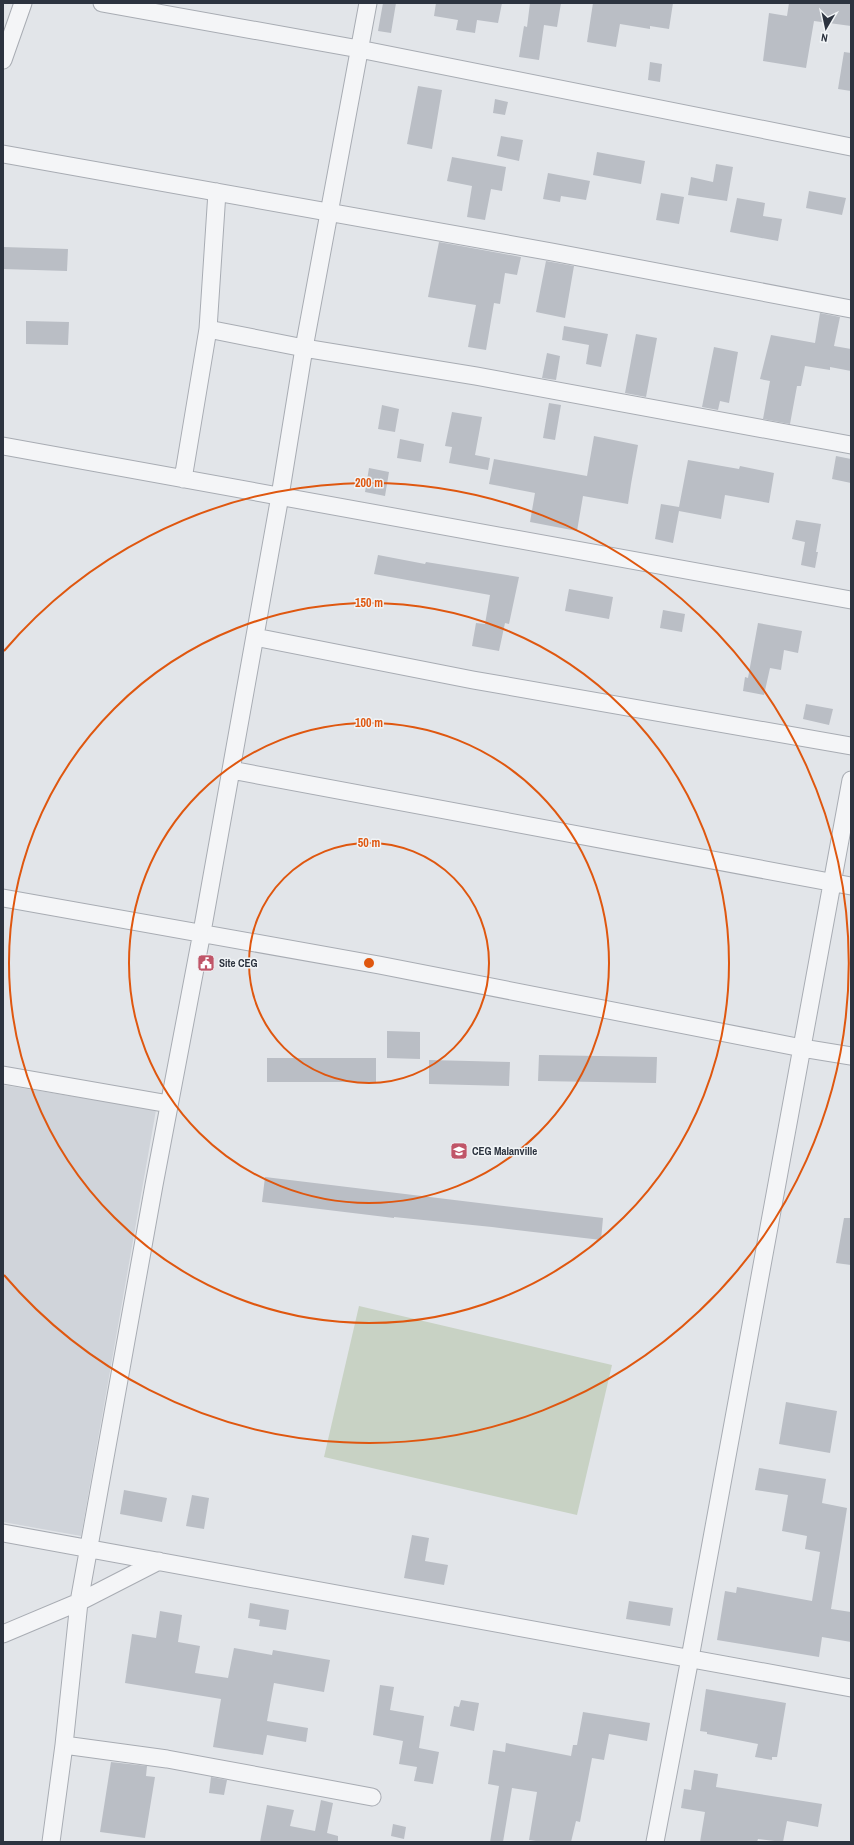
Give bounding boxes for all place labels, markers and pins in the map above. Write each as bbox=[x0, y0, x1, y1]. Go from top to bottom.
public building icon: Site CEG bbox=[196, 953, 216, 973]
place label: Site CEG bbox=[219, 956, 258, 970]
centre of rings bbox=[362, 956, 376, 970]
school or university icon: CEG Malanville bbox=[449, 1141, 469, 1161]
place label: CEG Malanville bbox=[472, 1144, 537, 1158]

